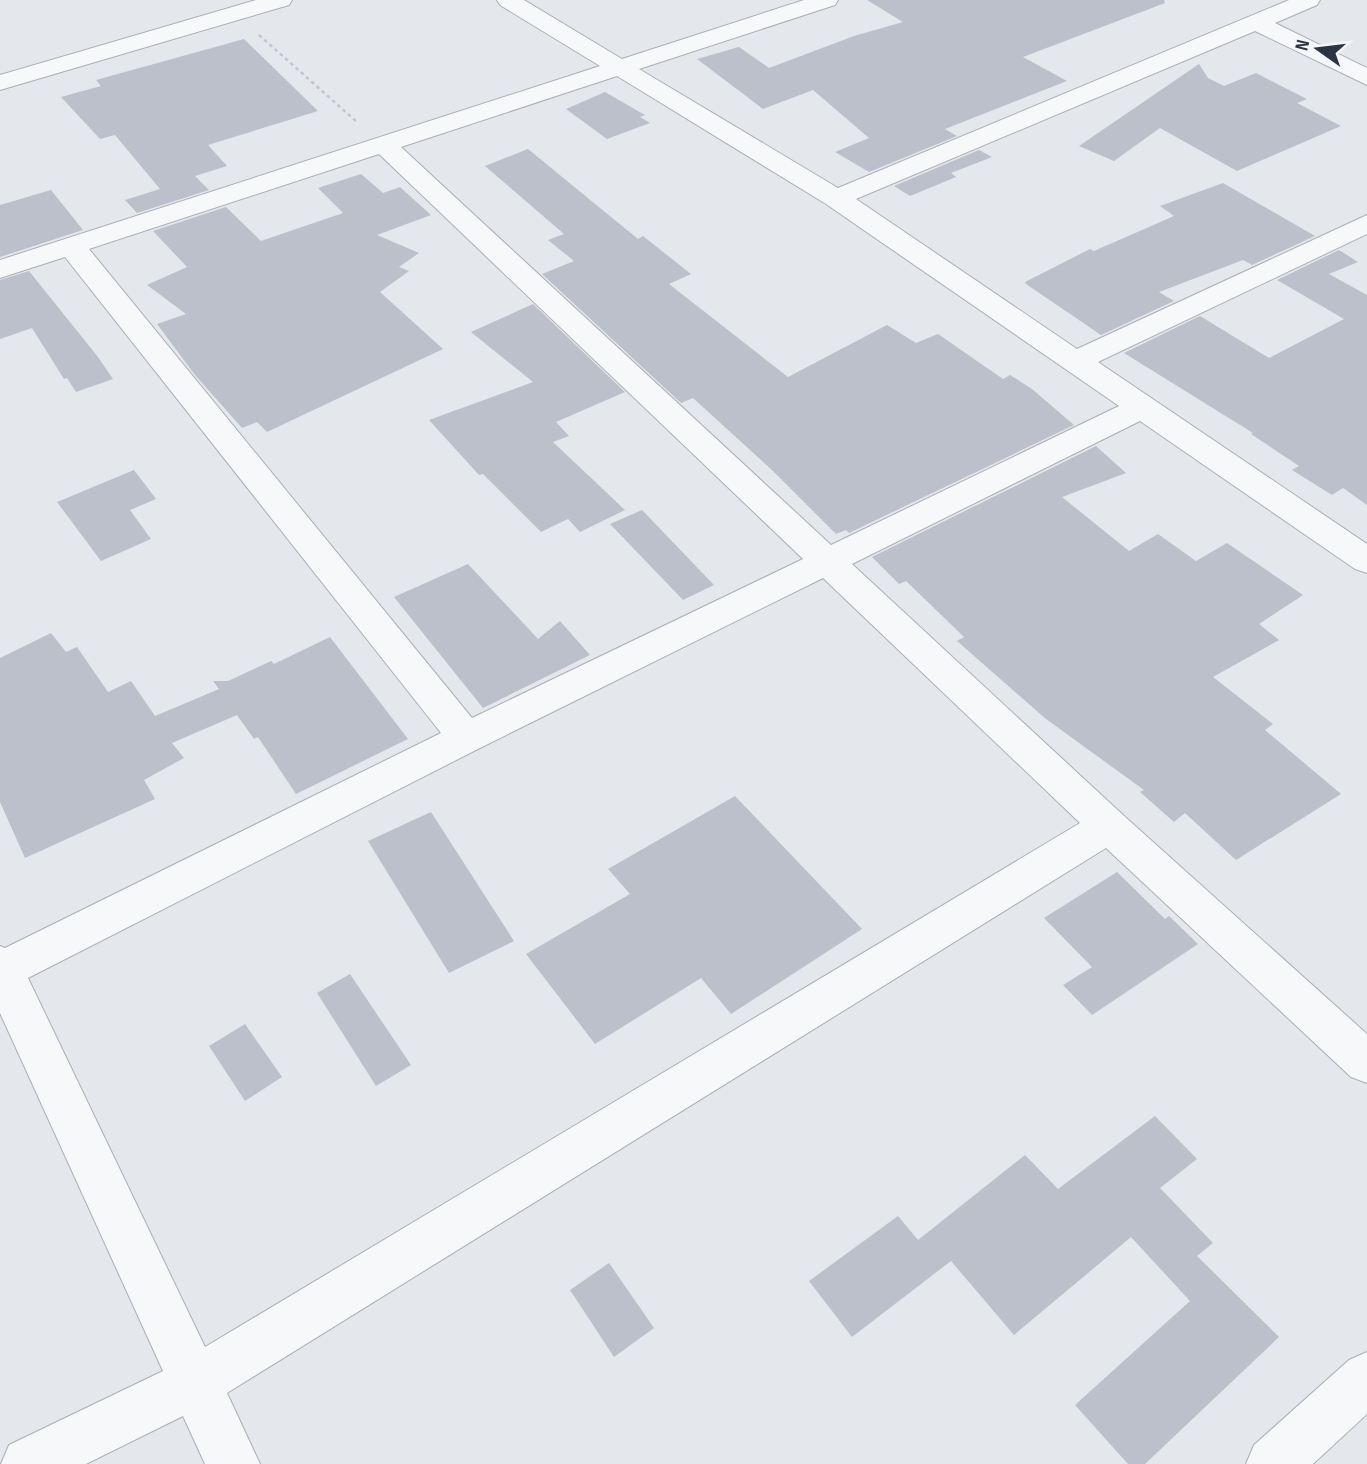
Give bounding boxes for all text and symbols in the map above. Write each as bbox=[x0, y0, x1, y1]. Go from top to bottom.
north arrow bbox=[1283, 14, 1353, 84]
text: N bbox=[1291, 38, 1315, 53]

